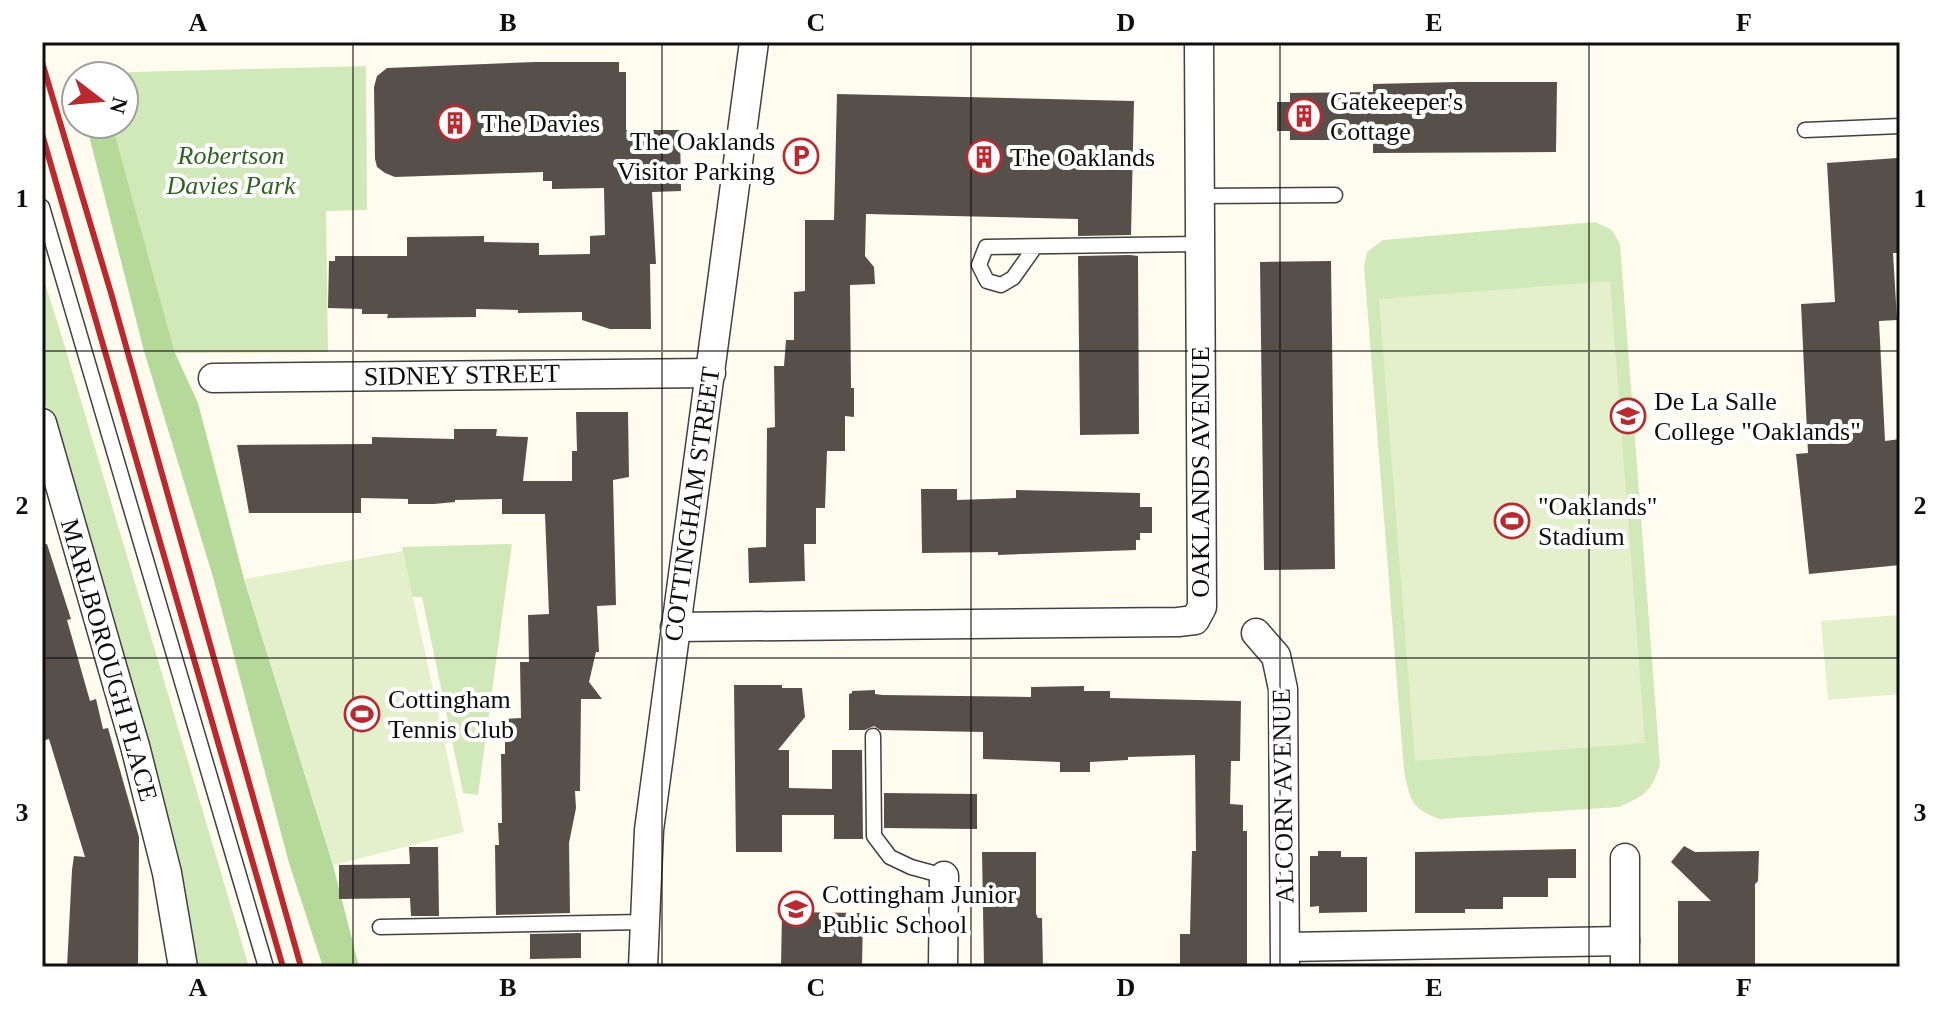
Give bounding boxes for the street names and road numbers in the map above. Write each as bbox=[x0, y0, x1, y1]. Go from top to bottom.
street label: OAKLANDS AVENUE bbox=[1186, 346, 1215, 598]
street label: SIDNEY STREET bbox=[364, 359, 560, 391]
street label: COTTINGHAM STREET bbox=[658, 365, 726, 643]
street label: MARLBOROUGH PLACE bbox=[55, 515, 163, 805]
street label: ALCORN AVENUE bbox=[1267, 688, 1299, 904]

